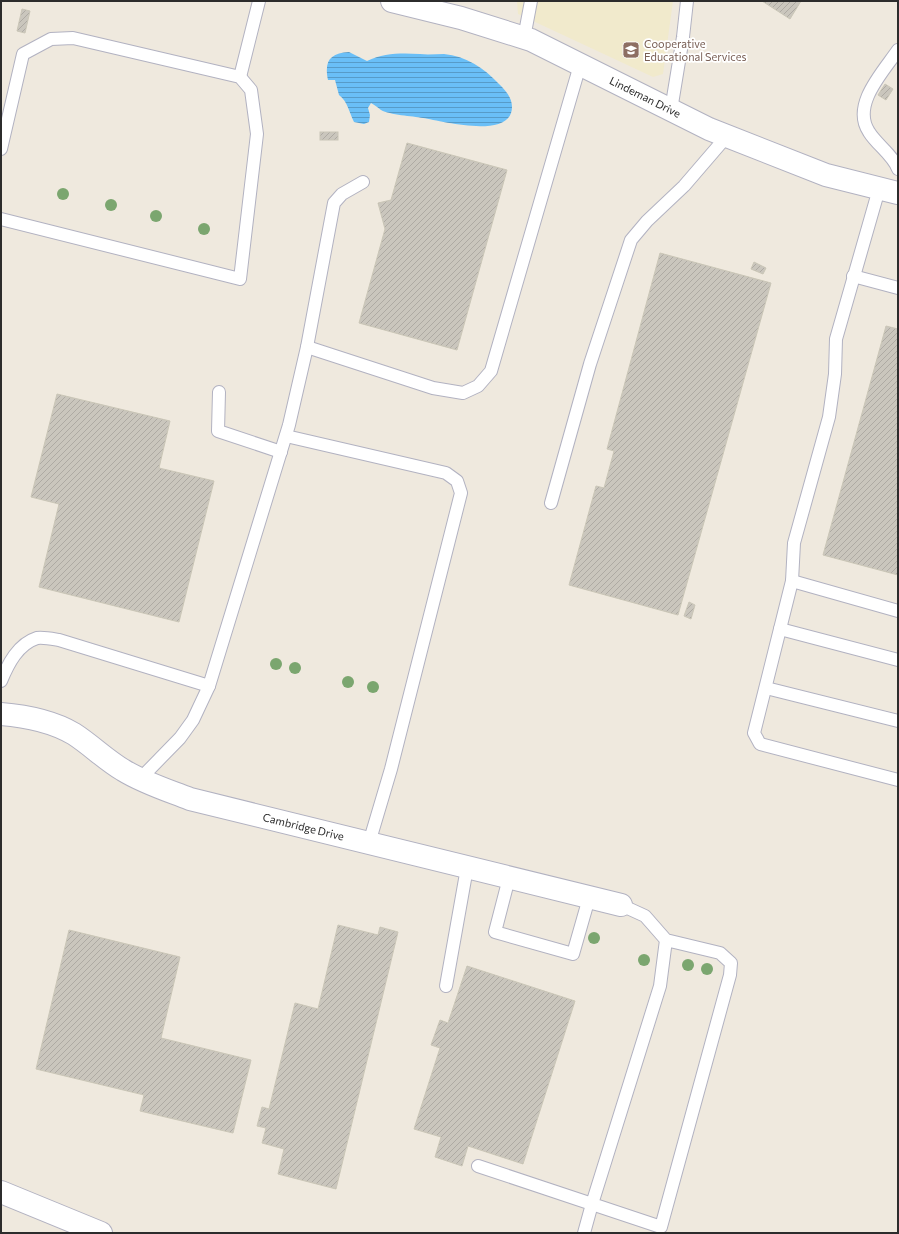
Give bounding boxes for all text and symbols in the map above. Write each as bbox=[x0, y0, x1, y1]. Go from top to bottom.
place label: Cooperative Educational Services bbox=[644, 37, 746, 63]
school or university icon: Cooperative Educational Services bbox=[621, 40, 641, 60]
street label: Lindeman Drive bbox=[608, 73, 683, 120]
street label: Cambridge Drive bbox=[261, 810, 346, 843]

